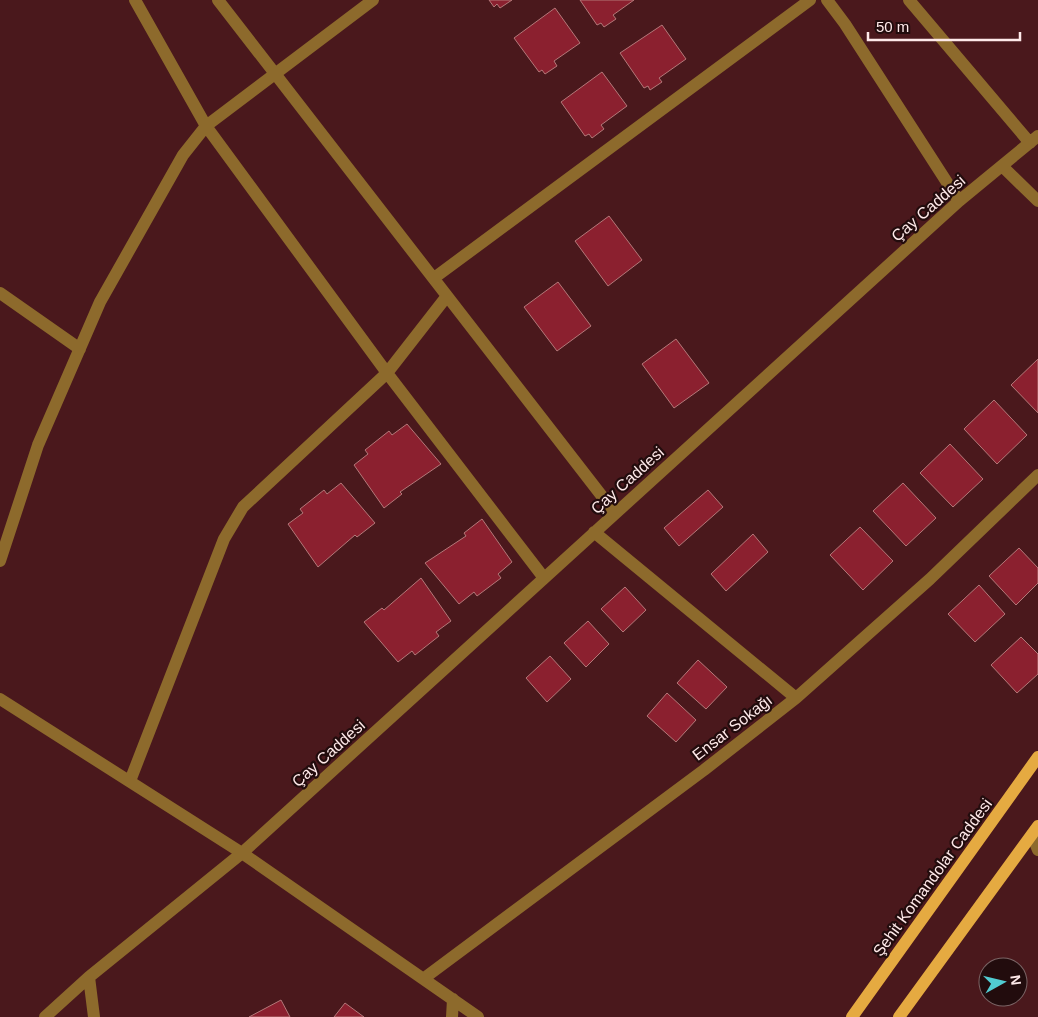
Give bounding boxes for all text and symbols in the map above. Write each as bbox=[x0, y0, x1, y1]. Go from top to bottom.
scale bar bbox=[868, 10, 1020, 42]
text: 50 m bbox=[876, 18, 909, 35]
street label: Çay Caddesi bbox=[888, 172, 968, 245]
street label: Çay Caddesi bbox=[588, 443, 667, 517]
street label: Ensar Sokağı bbox=[689, 691, 775, 764]
street label: Çay Caddesi bbox=[289, 716, 368, 790]
street label: Şehit Komandolar Caddesi bbox=[870, 795, 995, 959]
north arrow bbox=[978, 957, 1028, 1007]
text: N bbox=[1007, 974, 1025, 986]

